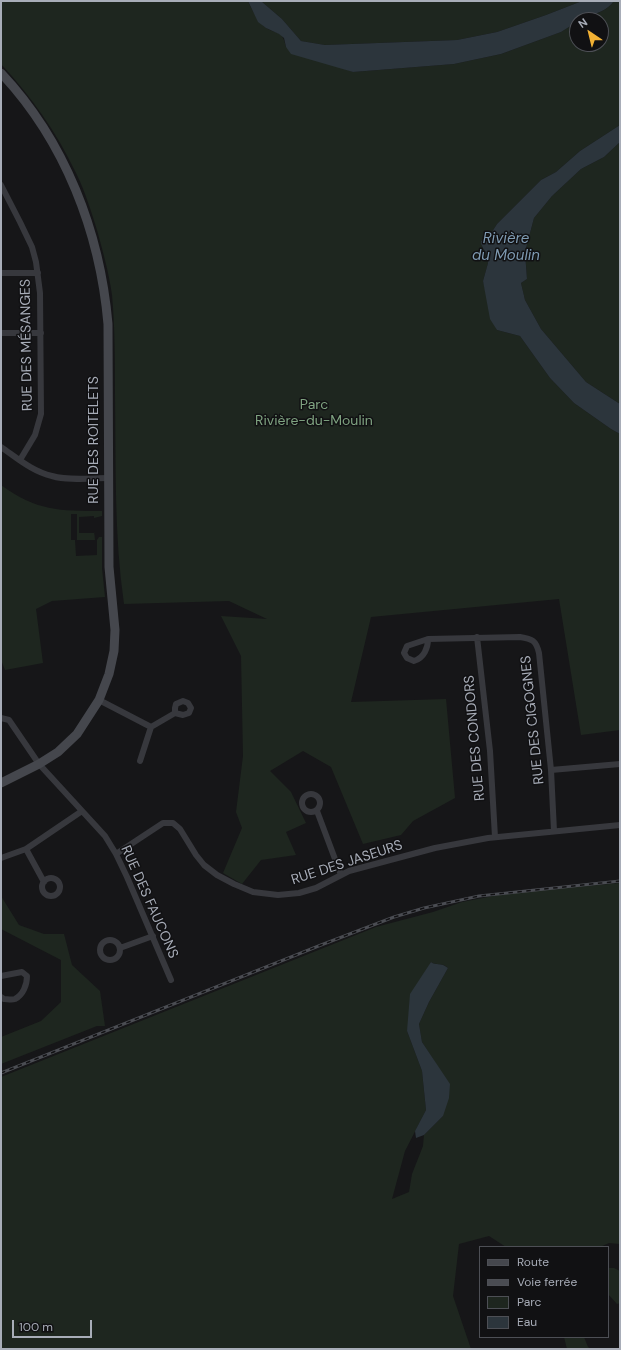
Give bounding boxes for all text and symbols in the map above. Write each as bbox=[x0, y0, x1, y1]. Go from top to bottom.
north arrow bbox=[569, 12, 609, 52]
text: N bbox=[575, 15, 590, 31]
water label: Rivière du Moulin bbox=[472, 230, 540, 265]
street label: RUE DES MÉSANGES bbox=[17, 279, 37, 411]
street label: RUE DES ROITELETS bbox=[86, 376, 102, 504]
park label: Parc Rivière-du-Moulin bbox=[255, 397, 373, 430]
street label: RUE DES CIGOGNES bbox=[518, 655, 548, 785]
street label: RUE DES CONDORS bbox=[461, 675, 489, 801]
street label: RUE DES JASEURS bbox=[289, 837, 405, 889]
street label: RUE DES FAUCONS bbox=[117, 843, 181, 961]
legend bbox=[479, 1246, 609, 1338]
text: Route bbox=[517, 1254, 549, 1270]
text: Voie ferrée bbox=[517, 1274, 577, 1290]
text: Parc bbox=[517, 1294, 541, 1310]
scale bar bbox=[14, 1312, 94, 1338]
text: Eau bbox=[517, 1314, 537, 1330]
text: 100 m bbox=[19, 1319, 53, 1335]

